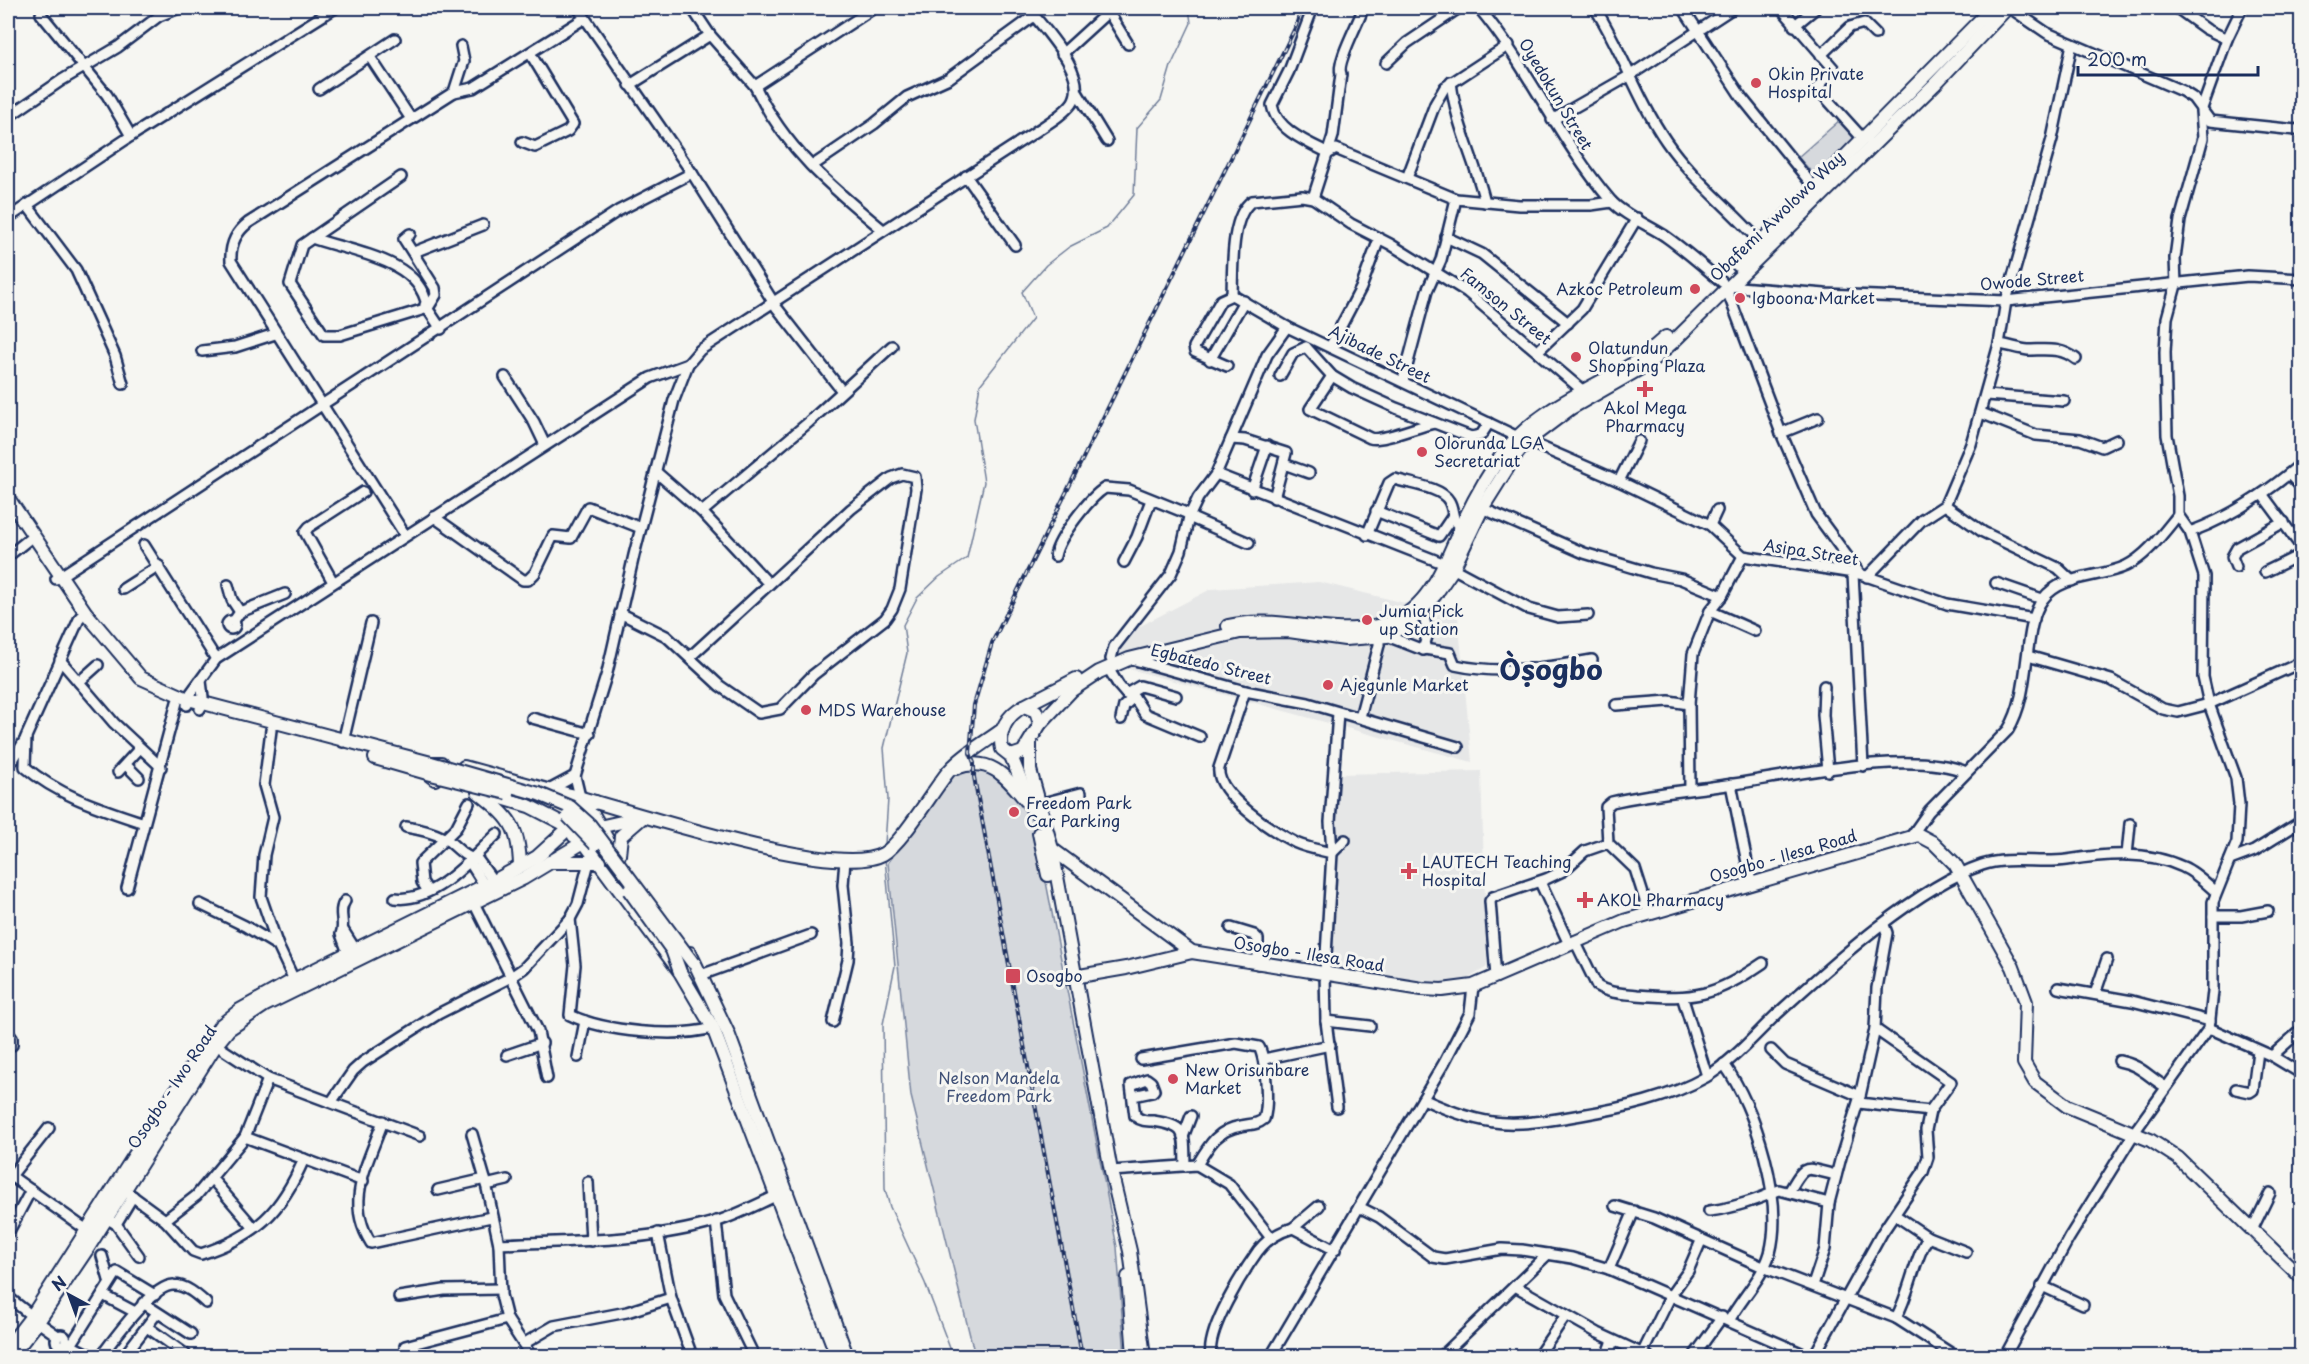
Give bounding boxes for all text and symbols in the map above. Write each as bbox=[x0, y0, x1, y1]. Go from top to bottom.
street label: Oyedokun Street bbox=[1514, 33, 1600, 154]
scale bar bbox=[2078, 39, 2258, 77]
text: 200 m bbox=[2087, 45, 2147, 72]
place label: Okin Private Hospital bbox=[1768, 61, 1864, 103]
marker: Okin Private Hospital bbox=[1749, 76, 1763, 90]
street label: Obafemi Awolowo Way bbox=[1704, 144, 1849, 286]
street label: Famson Street bbox=[1456, 261, 1558, 350]
street label: Owode Street bbox=[1979, 262, 2085, 296]
place label: Azkoc Petroleum bbox=[1556, 276, 1683, 300]
marker: Azkoc Petroleum bbox=[1688, 282, 1702, 296]
place label: Igboona Market bbox=[1752, 285, 1875, 309]
marker: Igboona Market bbox=[1733, 291, 1747, 305]
street label: Ajibade Street bbox=[1325, 318, 1436, 388]
place label: Olatundun Shopping Plaza bbox=[1588, 335, 1705, 377]
marker: Olatundun Shopping Plaza bbox=[1569, 350, 1583, 364]
marker: Akol Mega Pharmacy bbox=[1638, 382, 1652, 396]
place label: Akol Mega Pharmacy bbox=[1604, 395, 1687, 437]
place label: Olorunda LGA Secretariat bbox=[1434, 430, 1544, 472]
marker: Olorunda LGA Secretariat bbox=[1415, 445, 1429, 459]
street label: Asipa Street bbox=[1762, 532, 1861, 570]
place label: Jumia Pick up Station bbox=[1379, 598, 1464, 640]
marker: Jumia Pick up Station bbox=[1360, 613, 1374, 627]
street label: Egbatedo Street bbox=[1148, 636, 1274, 690]
district label: Òṣogbo bbox=[1499, 647, 1603, 690]
place label: Ajegunle Market bbox=[1340, 672, 1469, 696]
marker: Ajegunle Market bbox=[1321, 678, 1335, 692]
place label: MDS Warehouse bbox=[818, 697, 946, 721]
marker: MDS Warehouse bbox=[799, 703, 813, 717]
place label: Freedom Park Car Parking bbox=[1026, 790, 1132, 832]
marker: Freedom Park Car Parking bbox=[1007, 805, 1021, 819]
street label: Osogbo - Ilesa Road bbox=[1706, 823, 1859, 888]
place label: LAUTECH Teaching Hospital bbox=[1422, 849, 1571, 891]
marker: LAUTECH Teaching Hospital bbox=[1400, 862, 1418, 880]
place label: AKOL Pharmacy bbox=[1597, 887, 1724, 911]
marker: AKOL Pharmacy bbox=[1578, 893, 1592, 907]
street label: Osogbo - Ilesa Road bbox=[1232, 929, 1386, 977]
place label: Osogbo bbox=[1026, 963, 1083, 987]
marker: Osogbo bbox=[1004, 967, 1022, 985]
street label: Osogbo - Iwo Road bbox=[121, 1020, 221, 1153]
place label: New Orisunbare Market bbox=[1185, 1057, 1309, 1099]
park label: Nelson Mandela Freedom Park bbox=[938, 1065, 1060, 1107]
marker: New Orisunbare Market bbox=[1166, 1072, 1180, 1086]
north arrow bbox=[39, 1265, 99, 1325]
text: N bbox=[46, 1270, 71, 1296]

